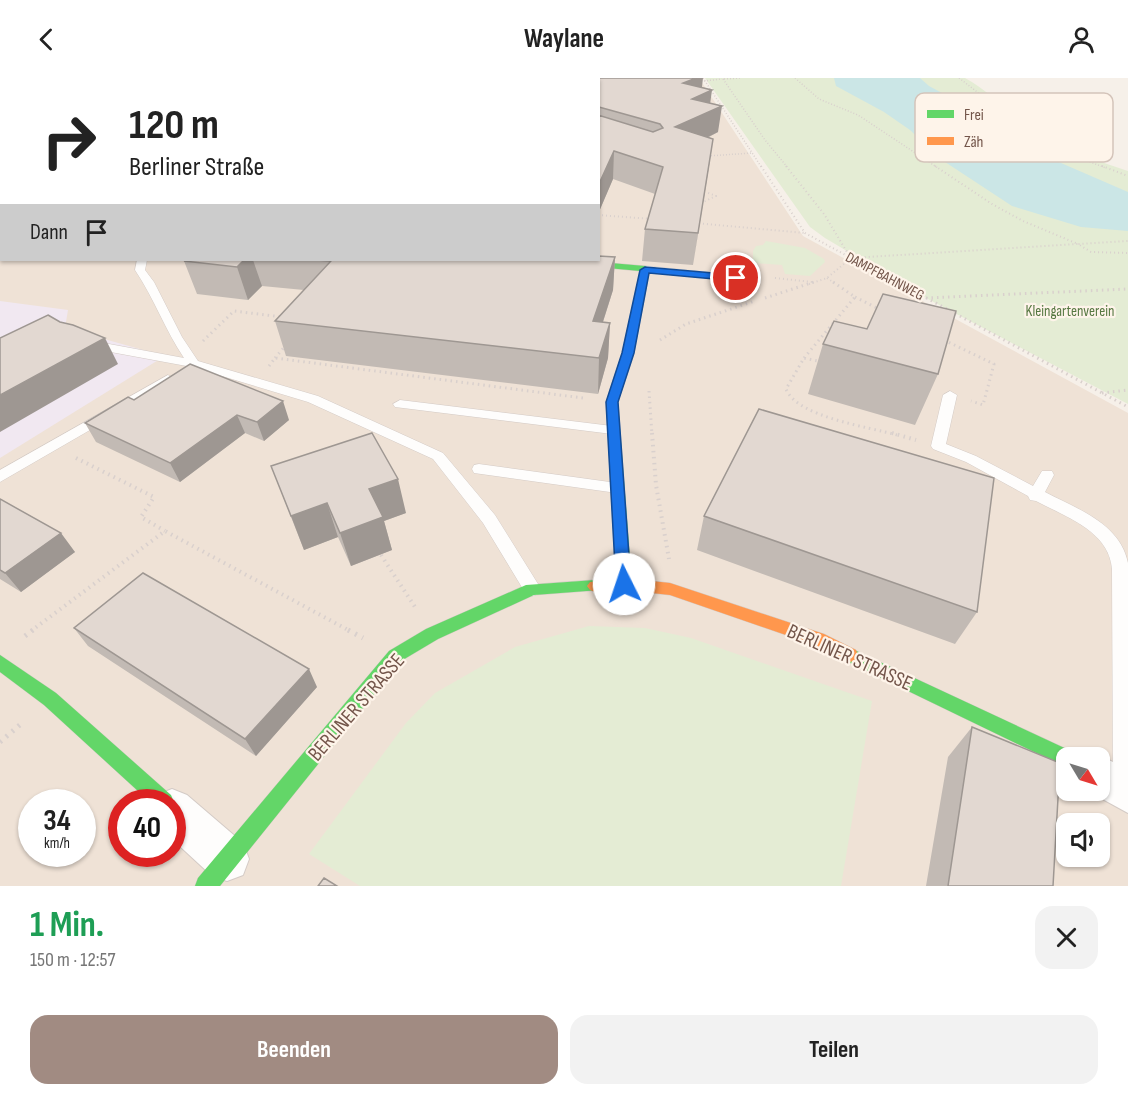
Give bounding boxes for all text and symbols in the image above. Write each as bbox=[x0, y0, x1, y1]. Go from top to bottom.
icon: back bbox=[30, 23, 63, 56]
text: Waylane bbox=[524, 23, 604, 55]
icon: person bbox=[1065, 23, 1098, 56]
legend bbox=[915, 93, 1113, 162]
text: 120 m bbox=[129, 100, 219, 151]
icon: right bbox=[30, 102, 108, 180]
text: Frei bbox=[964, 106, 984, 125]
text: Zäh bbox=[964, 133, 983, 152]
text: Berliner Straße bbox=[129, 151, 264, 183]
icon: arrive bbox=[80, 216, 113, 249]
text: Dann bbox=[30, 219, 68, 246]
street label: DAMPFBAHNWEG bbox=[842, 248, 927, 305]
pin bbox=[710, 252, 761, 303]
icon: arrive bbox=[719, 261, 752, 294]
park label: Kleingartenverein bbox=[1026, 302, 1114, 321]
position arrow bbox=[592, 552, 656, 616]
street label: BERLINER STRASSE bbox=[783, 619, 916, 696]
street label: BERLINER STRASSE bbox=[303, 648, 410, 766]
north arrow bbox=[1056, 747, 1110, 801]
map controls bbox=[1056, 747, 1110, 867]
speed limit sign: 40 bbox=[108, 789, 186, 867]
text: 34 bbox=[43, 803, 71, 839]
button: sound bbox=[1056, 813, 1110, 867]
text: km/h bbox=[44, 834, 70, 853]
text: 1 Min. bbox=[30, 904, 104, 947]
button: close bbox=[1035, 906, 1098, 969]
text: 150 m · 12:57 bbox=[30, 948, 115, 972]
button: Beenden bbox=[30, 1015, 558, 1084]
button: Teilen bbox=[570, 1015, 1098, 1084]

